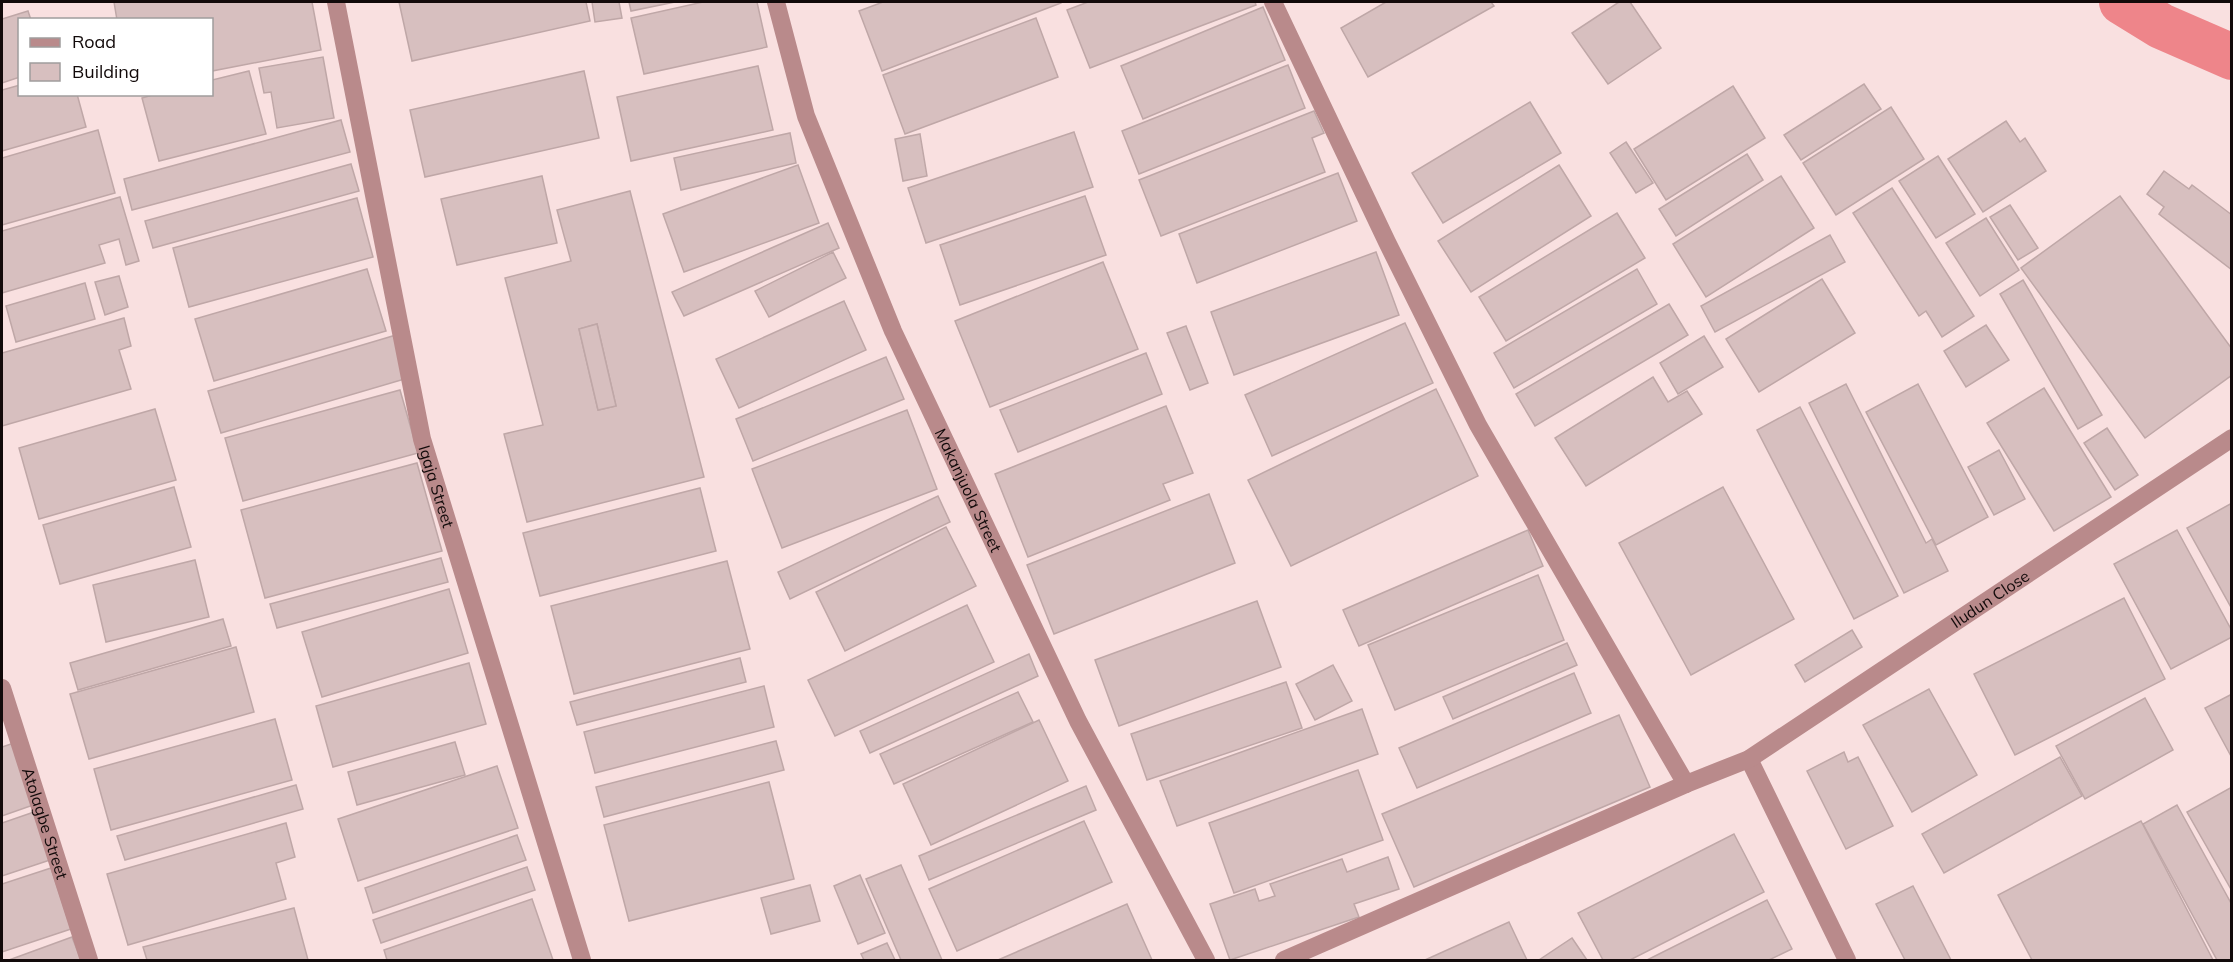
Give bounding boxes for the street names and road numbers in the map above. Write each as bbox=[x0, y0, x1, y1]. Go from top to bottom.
street label: Makanjuola Street bbox=[931, 425, 1007, 556]
street label: Igaja Street bbox=[414, 443, 459, 531]
street label: Iludun Close bbox=[1947, 566, 2033, 632]
street label: Atolagbe Street bbox=[18, 765, 73, 882]

